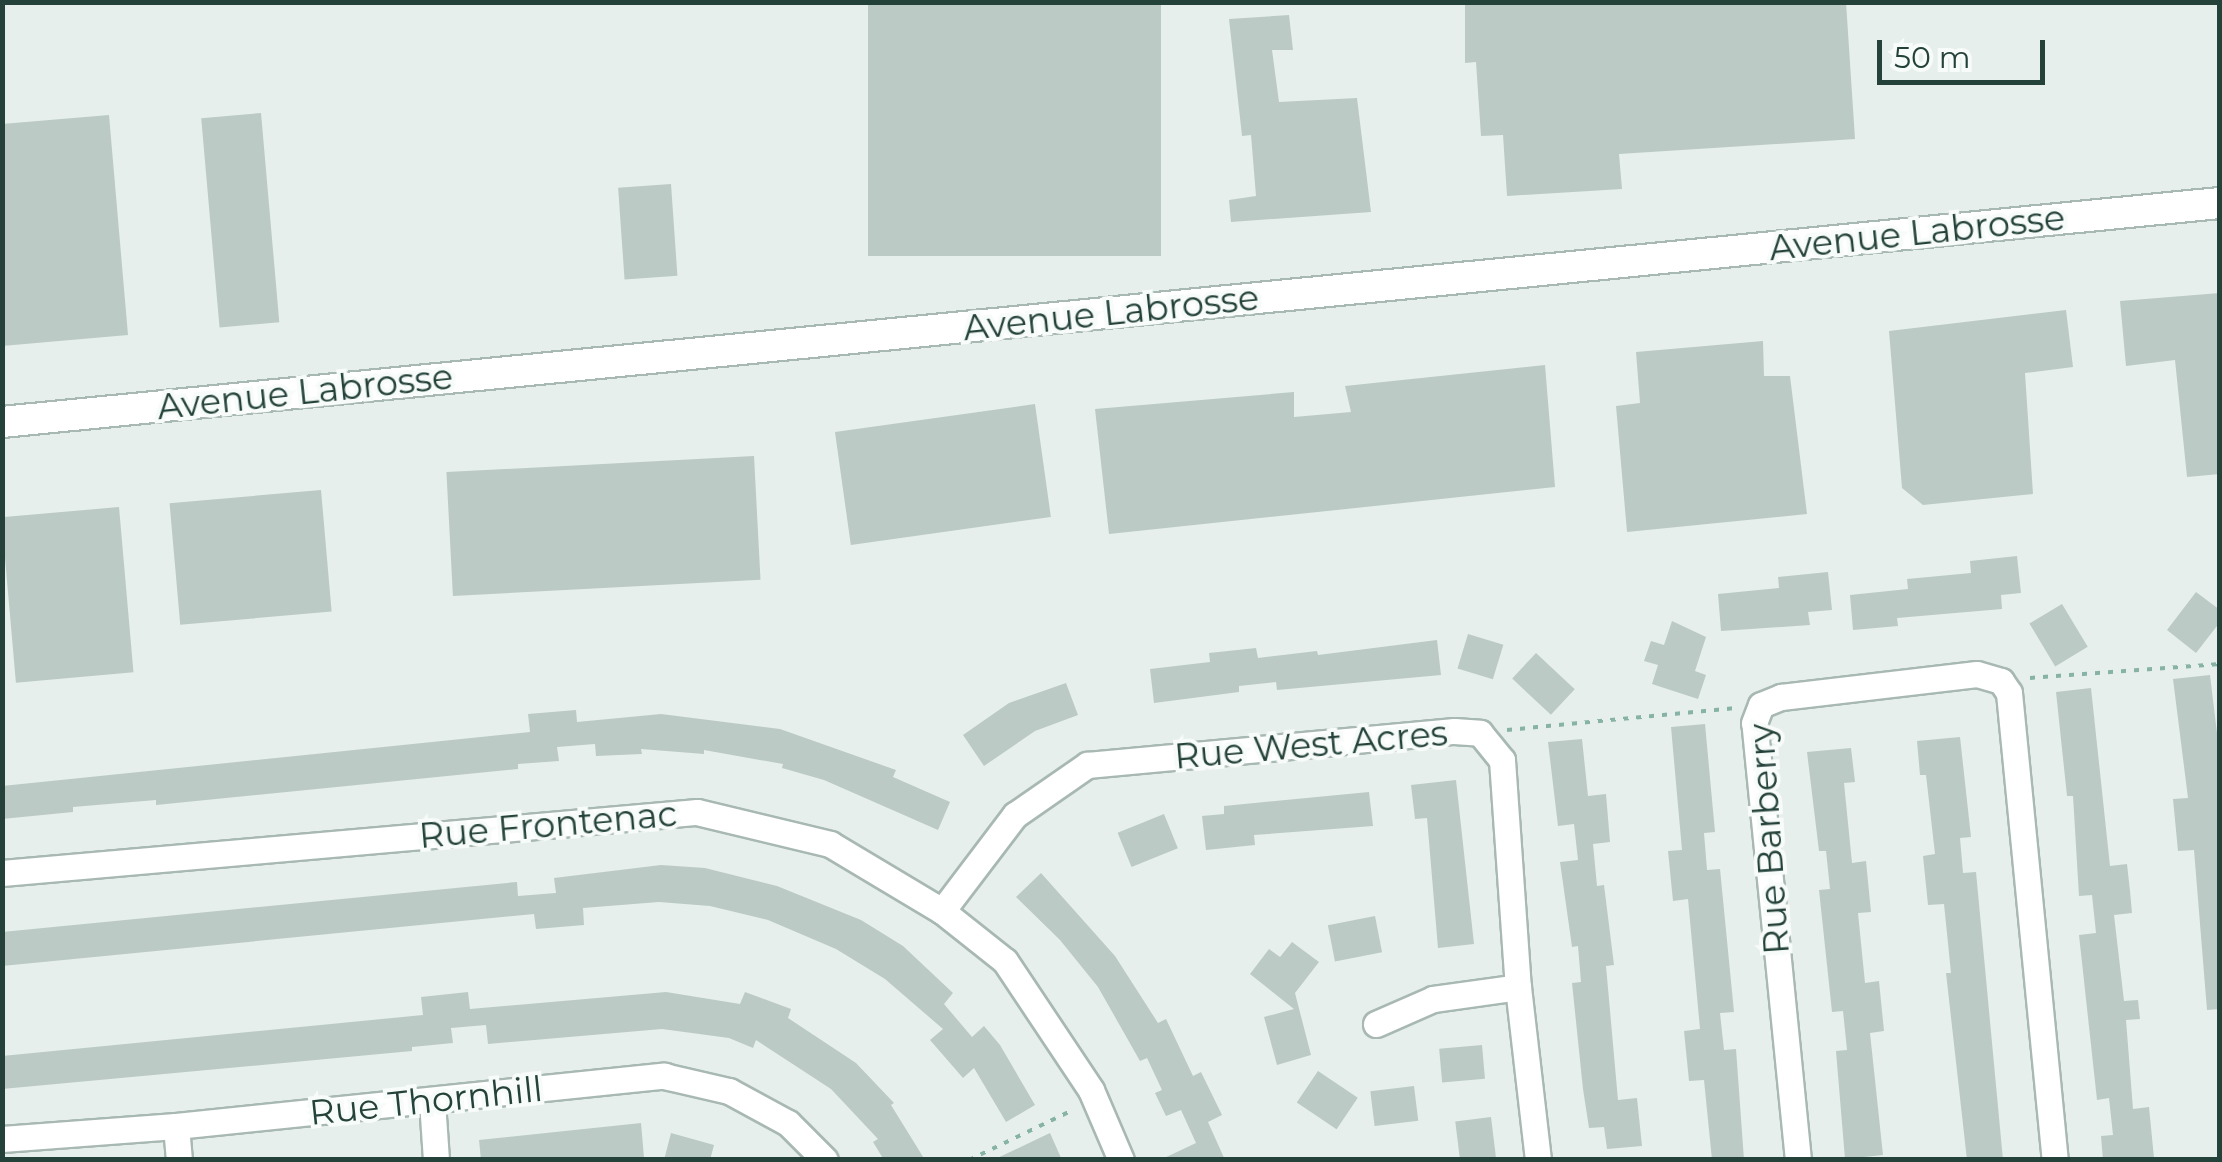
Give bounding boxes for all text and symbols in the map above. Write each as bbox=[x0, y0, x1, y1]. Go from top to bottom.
scale bar bbox=[1882, 20, 2050, 82]
text: 50 m bbox=[1894, 39, 1971, 76]
street label: Avenue Labrosse bbox=[1767, 197, 2067, 269]
street label: Avenue Labrosse bbox=[961, 277, 1261, 349]
street label: Avenue Labrosse bbox=[155, 356, 455, 428]
street label: Rue West Acres bbox=[1173, 712, 1449, 778]
street label: Rue Barberry bbox=[1740, 722, 1798, 956]
street label: Rue Frontenac bbox=[417, 793, 679, 857]
street label: Rue Thornhill bbox=[307, 1068, 545, 1134]

